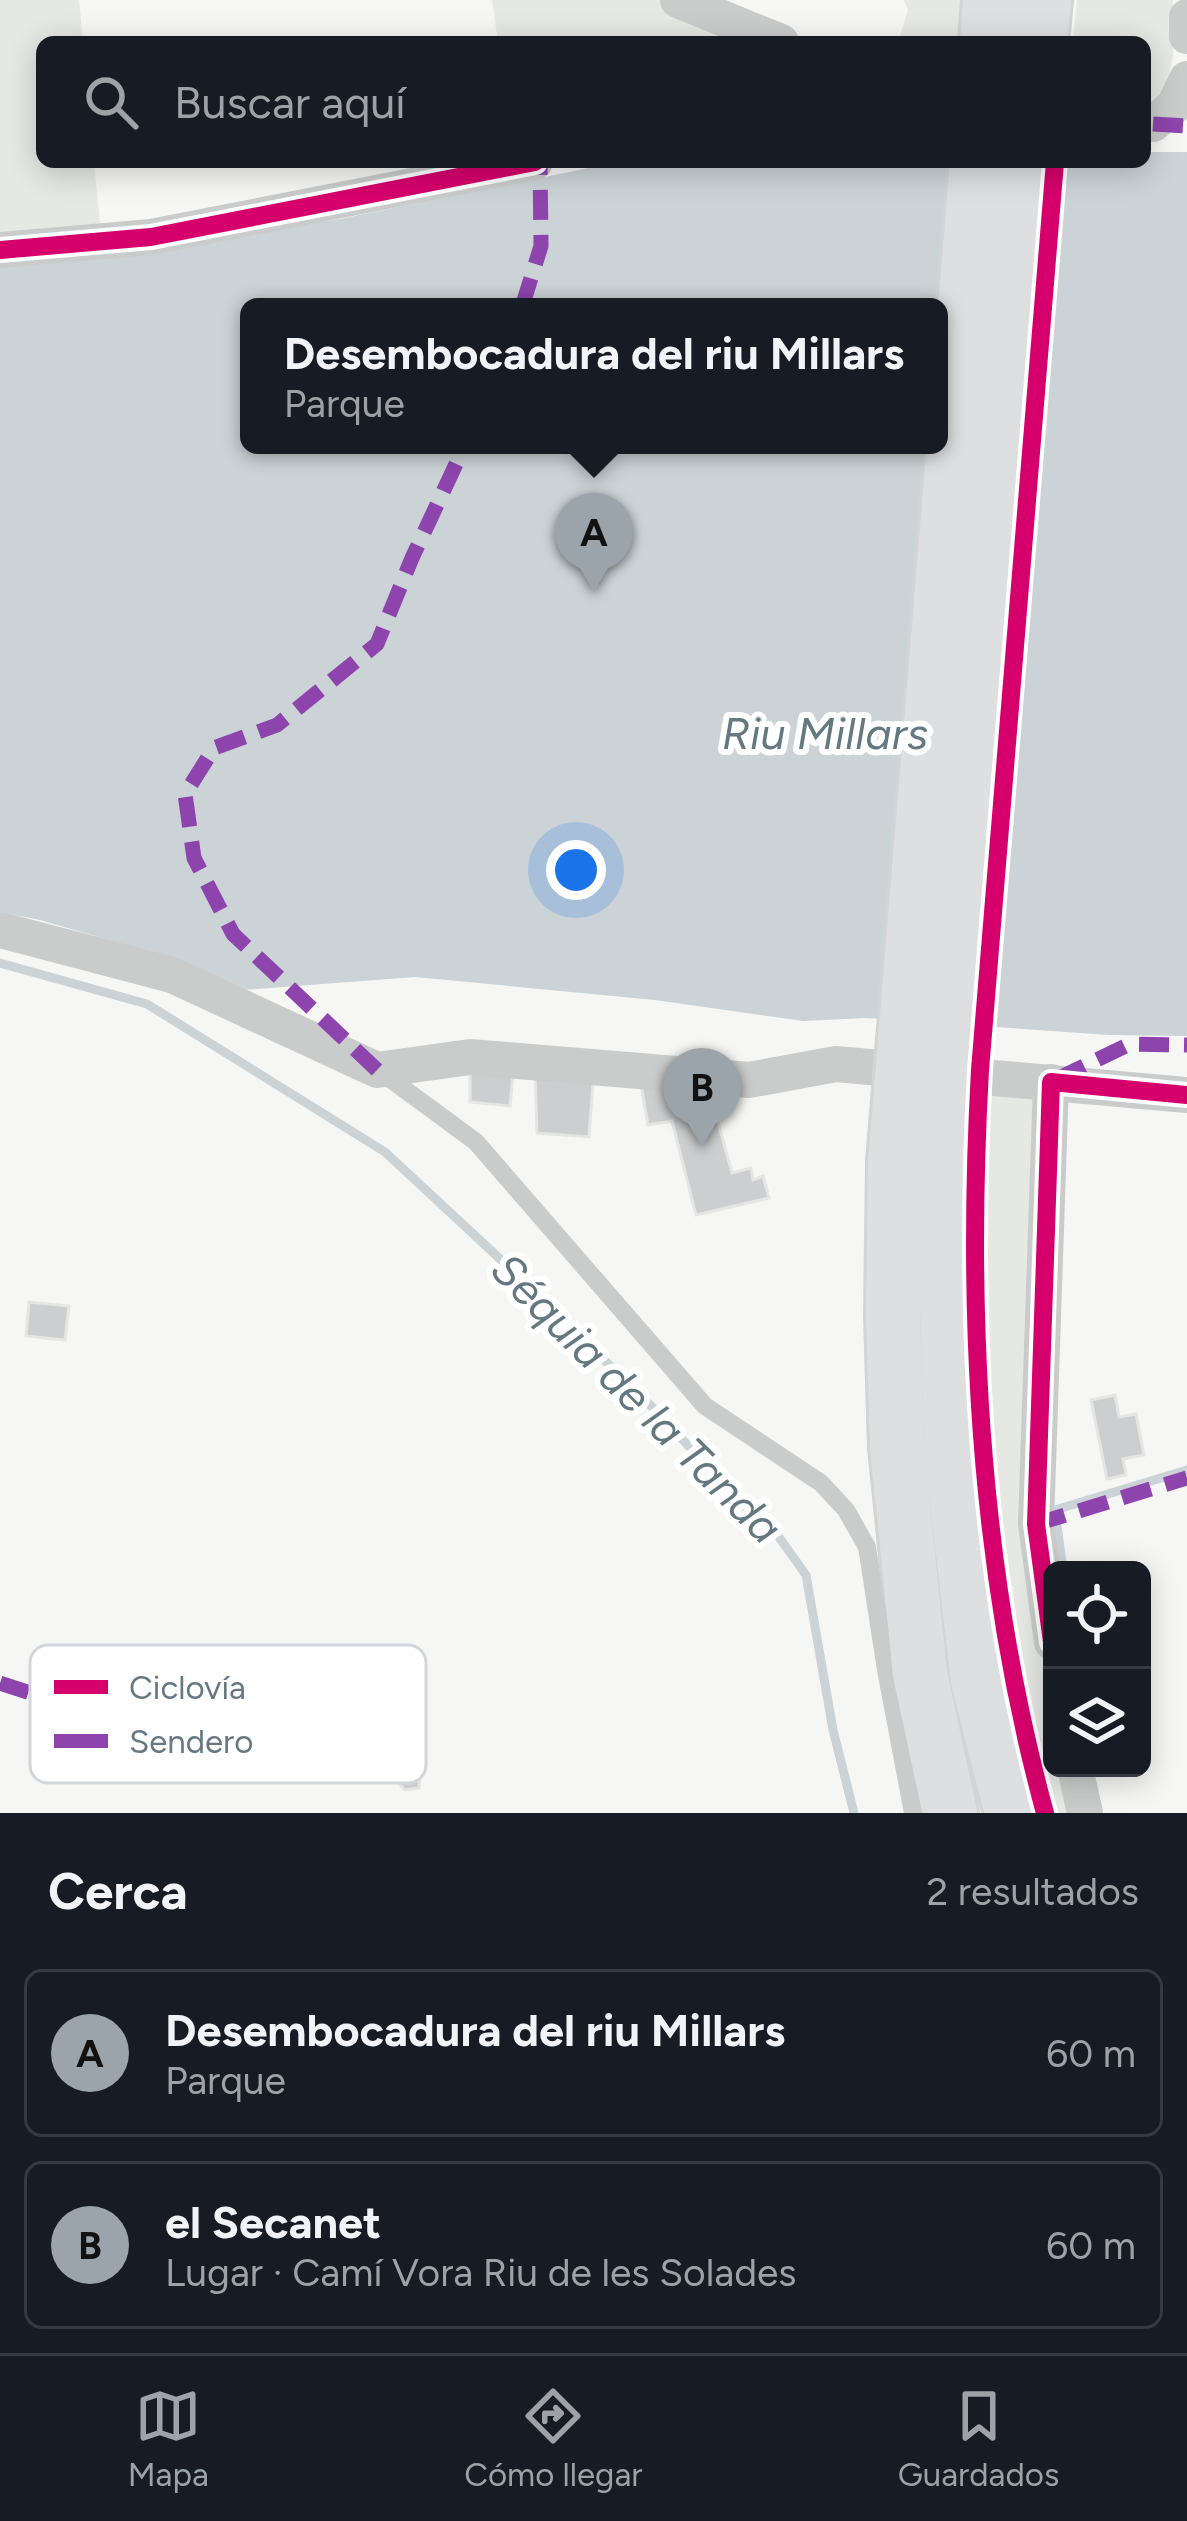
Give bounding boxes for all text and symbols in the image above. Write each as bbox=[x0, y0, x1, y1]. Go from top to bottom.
search box bbox=[36, 36, 1151, 168]
icon: search bbox=[78, 69, 144, 135]
text: Buscar aquí bbox=[174, 75, 406, 129]
popup bbox=[240, 298, 948, 454]
text: Desembocadura del riu Millars bbox=[284, 326, 904, 380]
text: Parque bbox=[284, 380, 405, 427]
pin: A bbox=[555, 493, 633, 592]
water label: Riu Millars bbox=[722, 706, 928, 760]
your location bbox=[546, 840, 606, 900]
pin: B bbox=[663, 1048, 741, 1147]
water label: Séquia de la Tanda bbox=[481, 1242, 793, 1554]
map controls bbox=[1043, 1561, 1151, 1777]
button: locate bbox=[1043, 1561, 1151, 1669]
legend bbox=[30, 1645, 426, 1783]
text: Ciclovía bbox=[129, 1668, 246, 1707]
button: layers bbox=[1043, 1669, 1151, 1777]
text: Sendero bbox=[129, 1722, 253, 1761]
text: Cerca bbox=[48, 1861, 188, 1922]
text: 2 resultados bbox=[926, 1868, 1139, 1915]
text: Desembocadura del riu Millars bbox=[165, 2003, 785, 2057]
text: A bbox=[76, 2030, 104, 2077]
text: 60 m bbox=[1046, 2030, 1136, 2077]
text: Parque bbox=[165, 2057, 286, 2104]
text: el Secanet bbox=[165, 2195, 381, 2249]
text: B bbox=[78, 2222, 102, 2269]
text: 60 m bbox=[1046, 2222, 1136, 2269]
text: Lugar · Camí Vora Riu de les Solades bbox=[165, 2249, 797, 2296]
tab: Mapa bbox=[128, 2383, 209, 2494]
tab: Cómo llegar bbox=[464, 2383, 642, 2494]
tab: Guardados bbox=[898, 2383, 1059, 2494]

